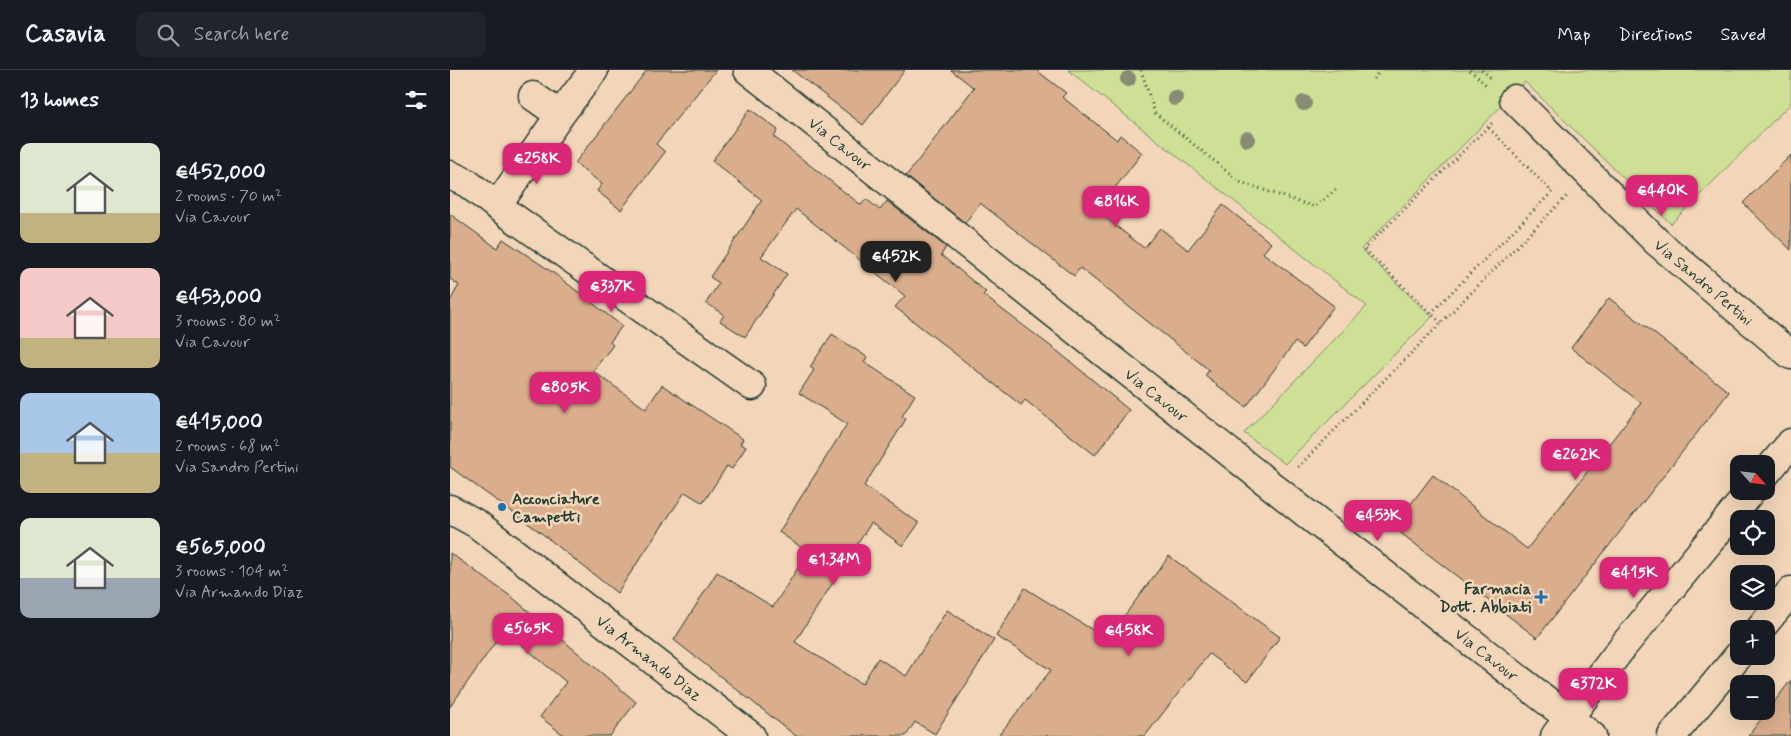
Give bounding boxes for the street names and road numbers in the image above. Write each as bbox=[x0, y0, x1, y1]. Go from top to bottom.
street label: Via Cavour bbox=[803, 113, 876, 177]
street label: Via Sandro Pertini bbox=[1649, 235, 1758, 331]
street label: Via Cavour bbox=[1120, 364, 1192, 428]
street label: Via Armando Diaz bbox=[591, 611, 706, 706]
street label: Via Cavour bbox=[1450, 624, 1523, 687]

